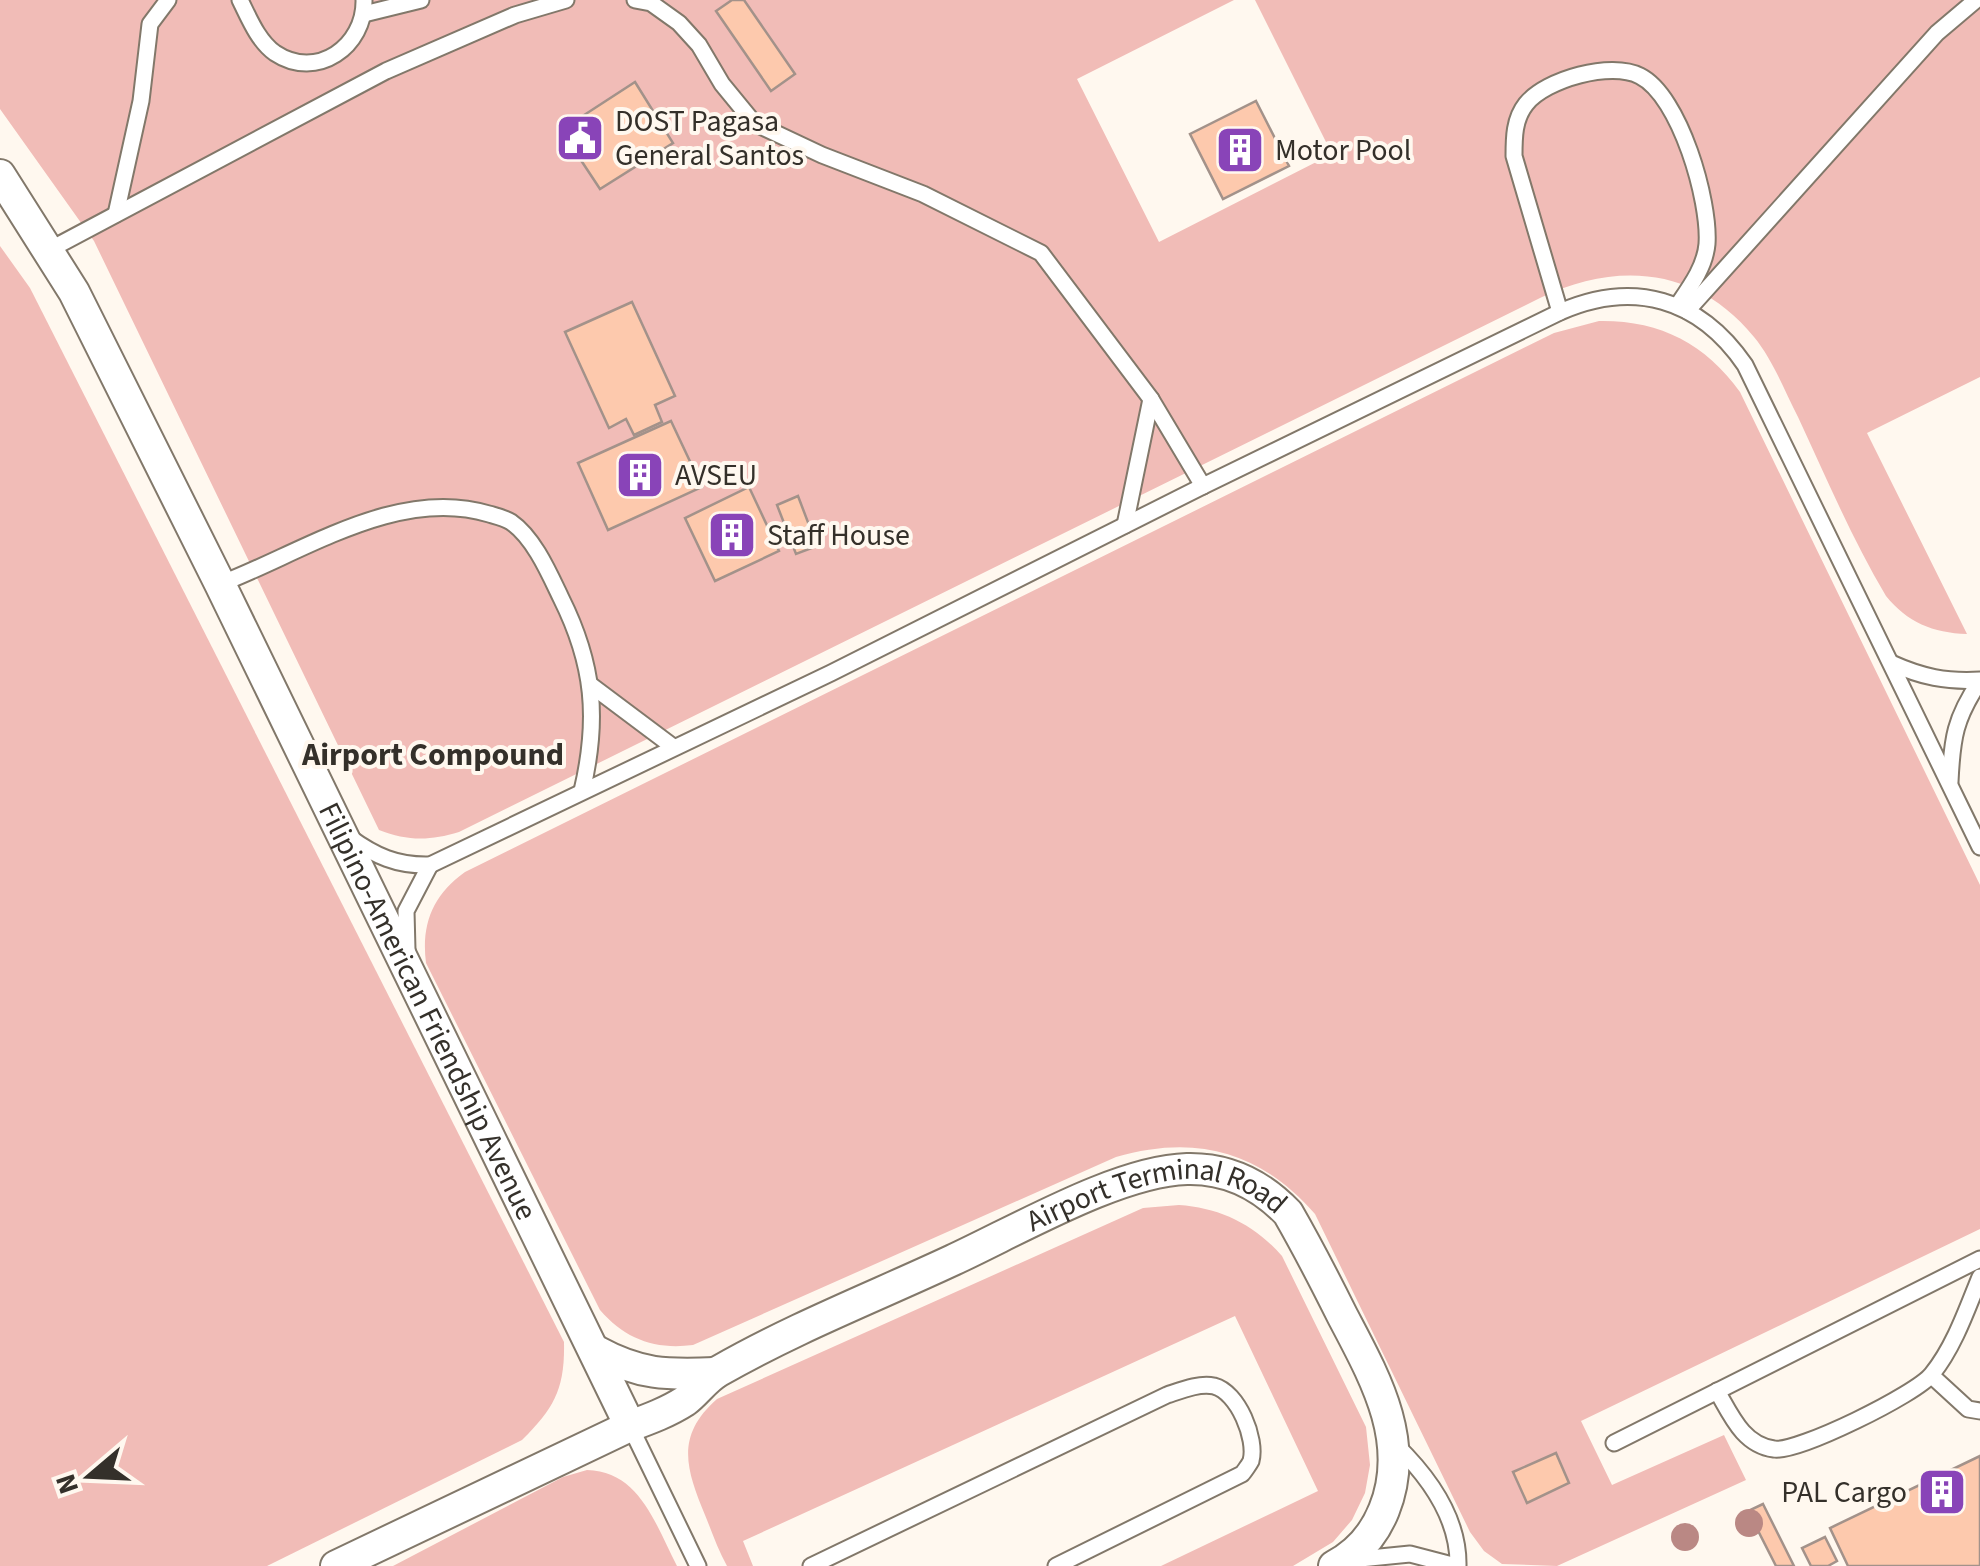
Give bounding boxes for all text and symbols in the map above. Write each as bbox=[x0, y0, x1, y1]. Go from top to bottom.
place label: DOST Pagasa General Santos bbox=[615, 100, 804, 177]
public building icon: DOST Pagasa General Santos bbox=[554, 112, 606, 164]
building icon: Motor Pool bbox=[1214, 124, 1266, 176]
place label: Motor Pool bbox=[1275, 129, 1411, 172]
building icon: AVSEU bbox=[614, 449, 666, 501]
place label: AVSEU bbox=[675, 454, 757, 497]
building icon: Staff House bbox=[706, 509, 758, 561]
place label: Staff House bbox=[767, 514, 910, 557]
district label: Airport Compound bbox=[301, 732, 564, 778]
street label: Filipino-American Friendship Avenue bbox=[308, 795, 548, 1227]
text: Airport Terminal Road bbox=[1019, 1147, 1297, 1242]
street label: Airport Terminal Road bbox=[1016, 1202, 1292, 1248]
north arrow bbox=[40, 1426, 140, 1526]
building icon: PAL Cargo bbox=[1916, 1466, 1968, 1518]
text: N bbox=[45, 1468, 89, 1499]
place label: PAL Cargo bbox=[1781, 1471, 1907, 1514]

